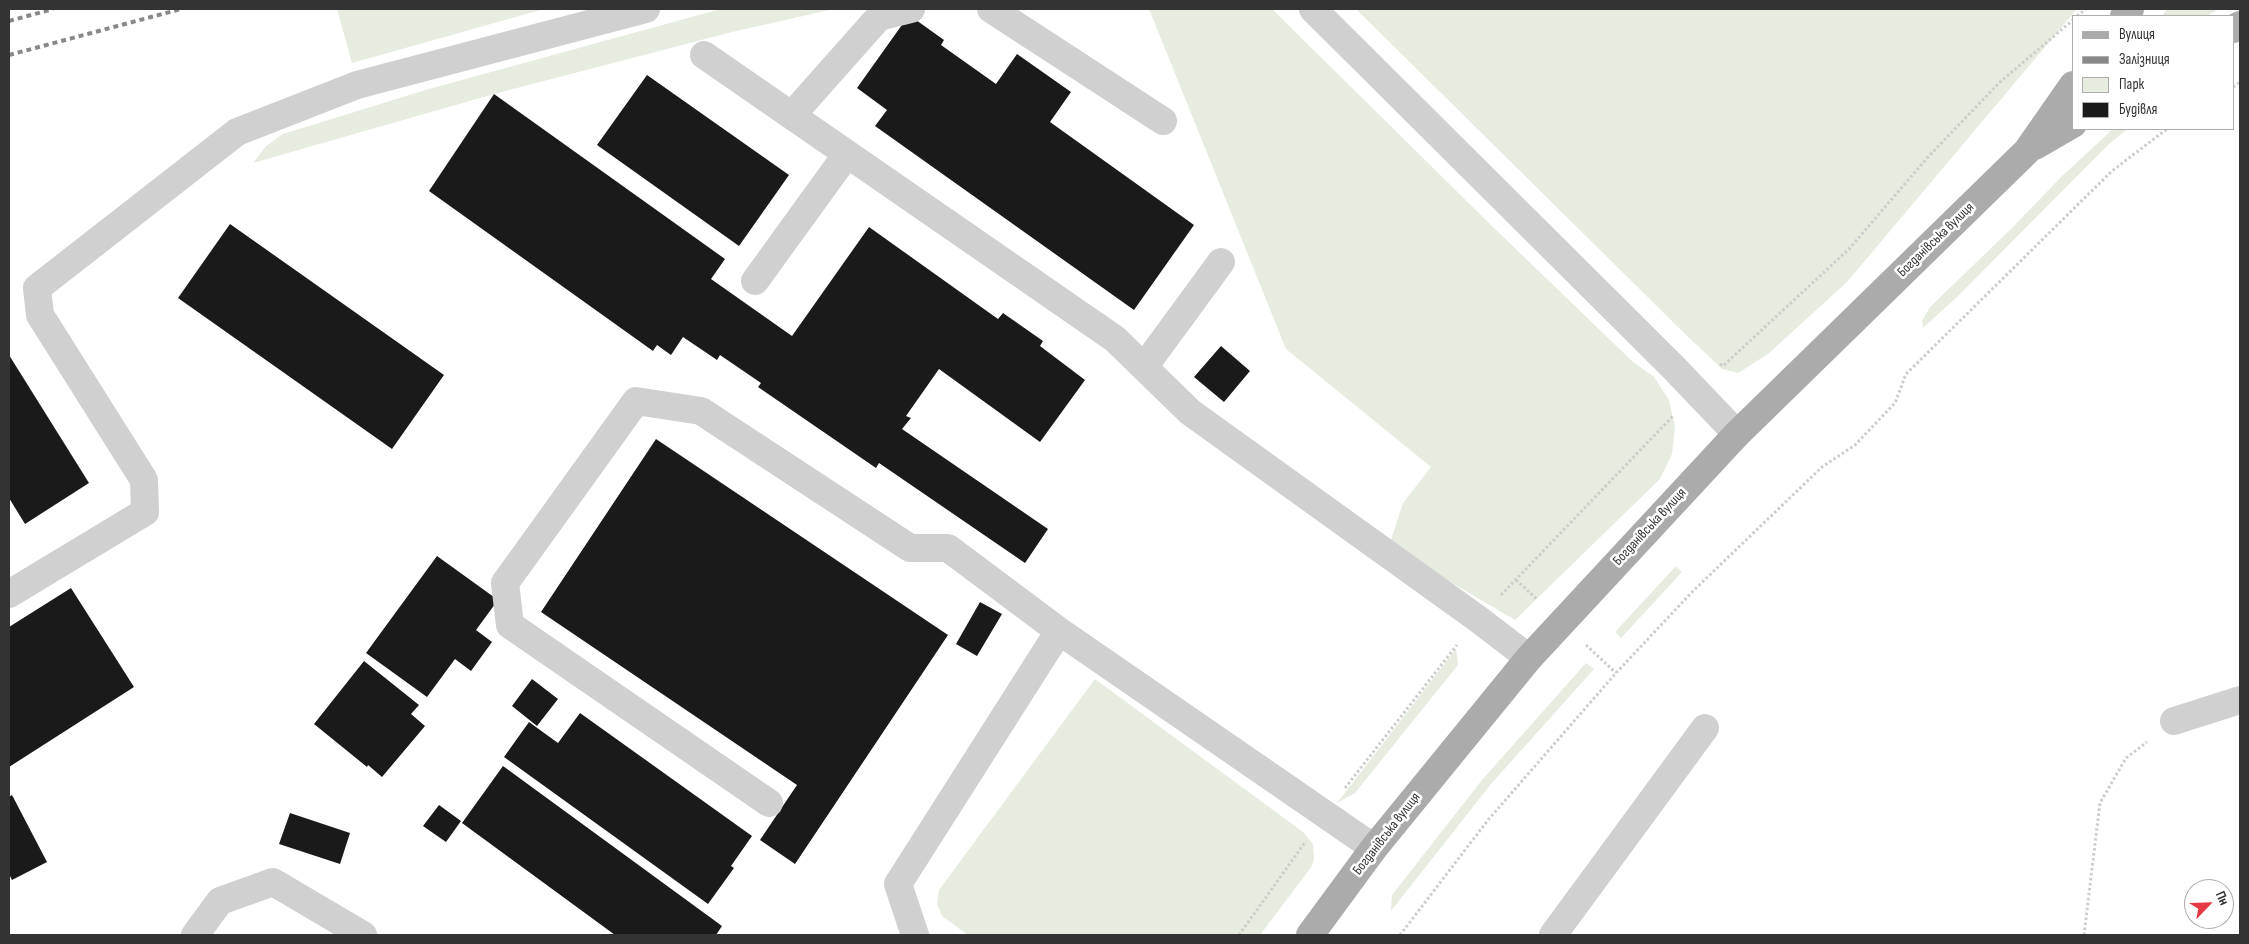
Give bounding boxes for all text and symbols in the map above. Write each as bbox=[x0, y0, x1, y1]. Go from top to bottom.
legend bbox=[2072, 15, 2234, 130]
text: Вулиця bbox=[2119, 25, 2155, 44]
text: Залізниця bbox=[2119, 50, 2170, 69]
text: Парк bbox=[2119, 75, 2144, 94]
text: Будівля bbox=[2119, 100, 2157, 119]
street label: Богданівська вулиця bbox=[1894, 199, 1978, 281]
street label: Богданівська вулиця bbox=[1610, 485, 1690, 569]
street label: Богданівська вулиця bbox=[1350, 789, 1424, 879]
north arrow bbox=[2184, 879, 2234, 929]
text: Пн bbox=[2212, 888, 2233, 908]

